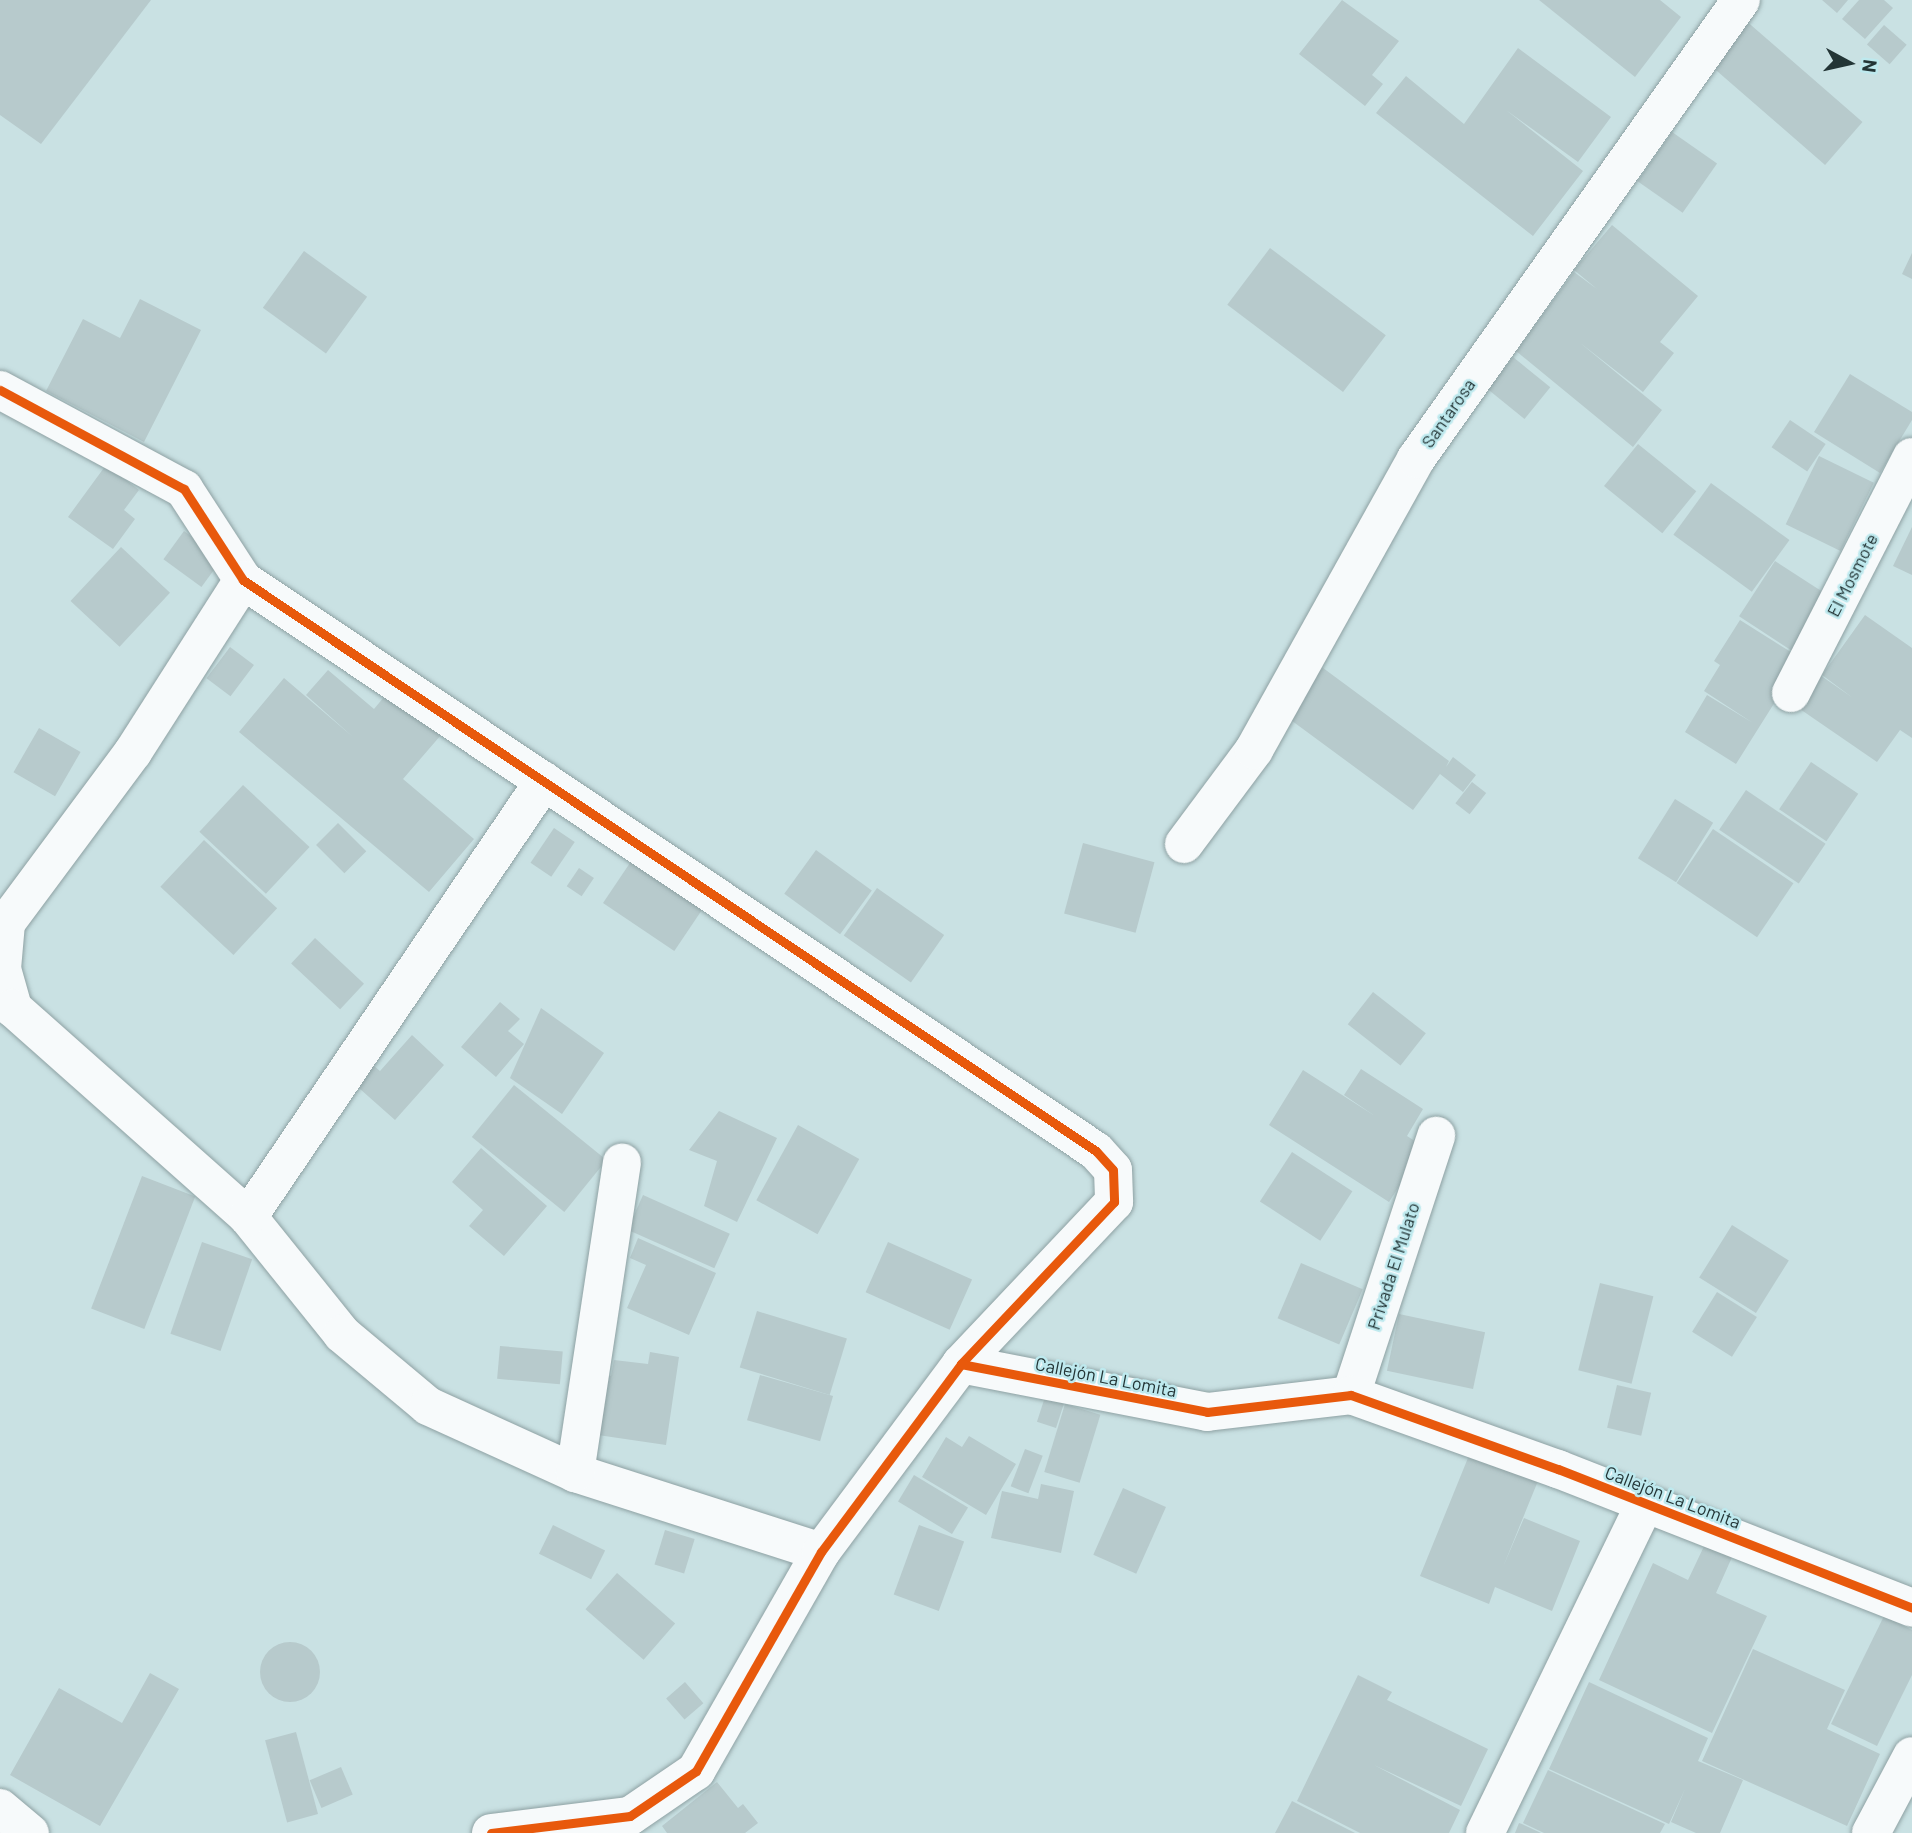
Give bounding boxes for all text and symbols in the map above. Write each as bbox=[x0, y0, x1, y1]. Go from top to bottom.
north arrow bbox=[1814, 28, 1884, 98]
text: N bbox=[1858, 58, 1883, 74]
street label: Santarosa bbox=[1416, 374, 1480, 452]
street label: El Mosmote bbox=[1822, 530, 1882, 620]
street label: Privada El Mulato bbox=[1362, 1200, 1424, 1332]
street label: Callejón La Lomita bbox=[1034, 1353, 1178, 1401]
street label: Callejón La Lomita bbox=[1602, 1461, 1744, 1533]

